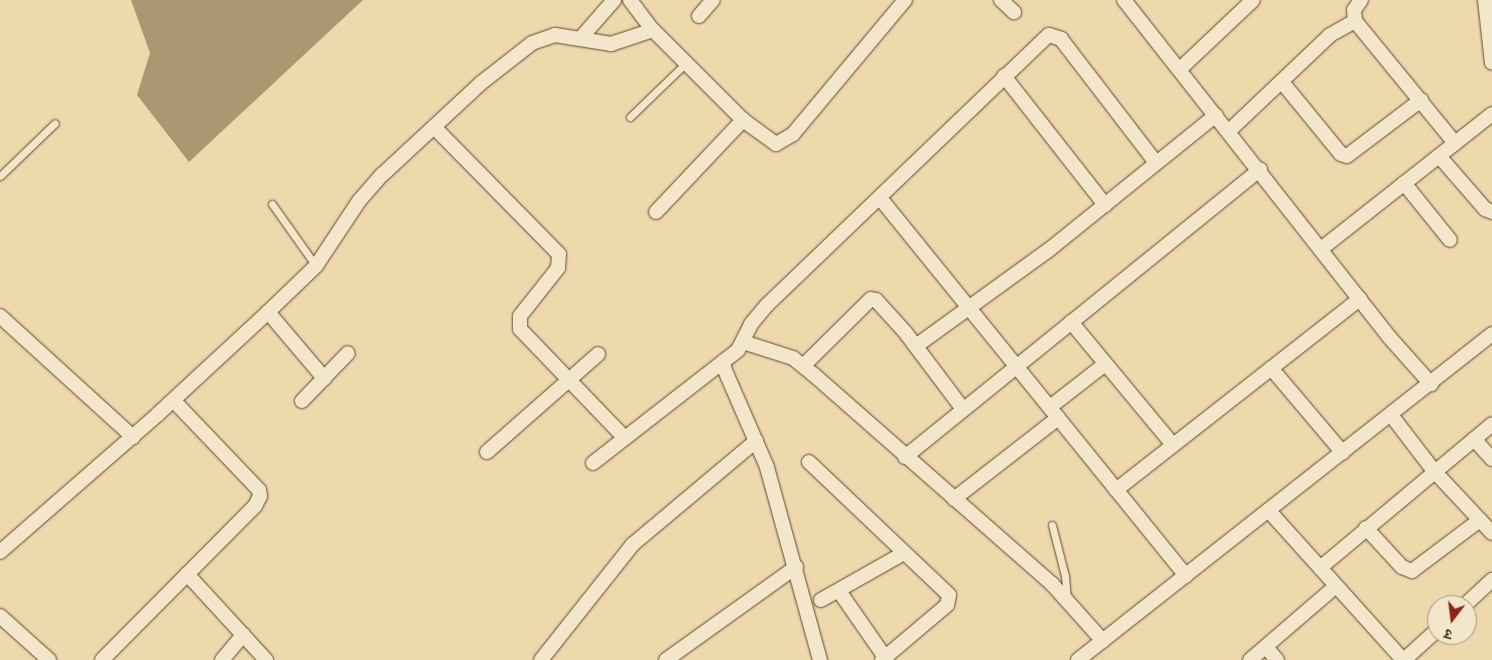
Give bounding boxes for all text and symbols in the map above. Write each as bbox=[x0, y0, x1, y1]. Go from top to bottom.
north arrow bbox=[1427, 595, 1477, 645]
text: उ bbox=[1443, 625, 1454, 643]

